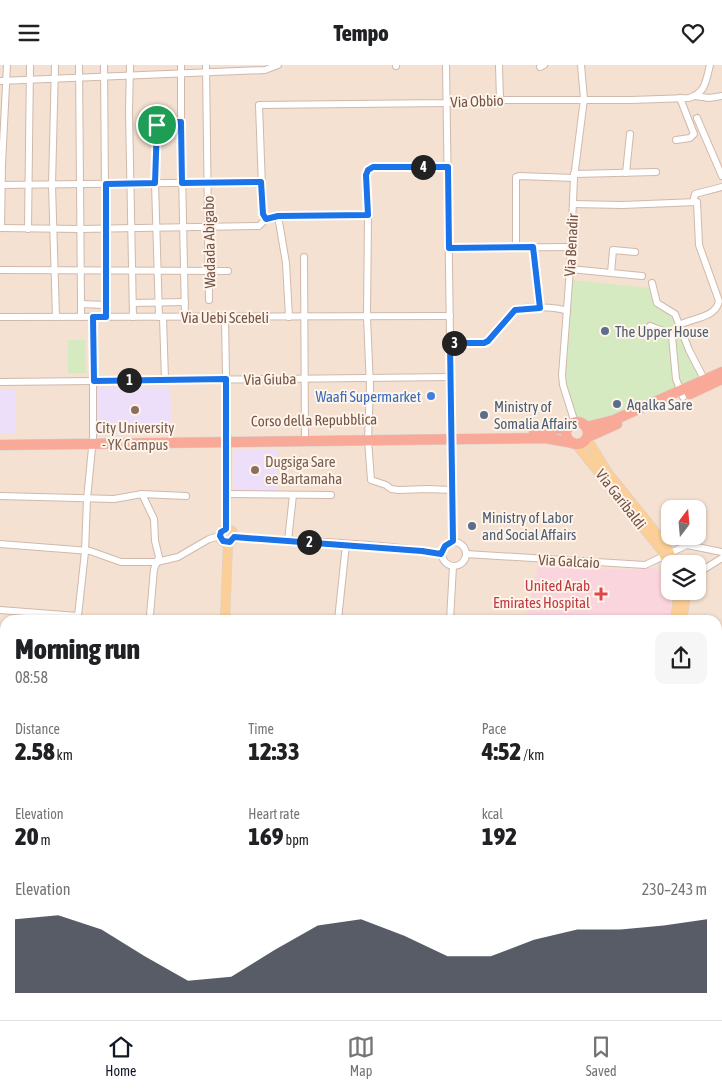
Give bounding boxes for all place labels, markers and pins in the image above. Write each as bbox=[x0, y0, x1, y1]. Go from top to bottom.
pin bbox=[136, 104, 178, 146]
pin: 4 bbox=[410, 155, 436, 179]
place label: The Upper House bbox=[615, 323, 709, 340]
marker: The Upper House bbox=[599, 325, 611, 337]
pin: 3 bbox=[442, 331, 466, 355]
pin: 1 bbox=[116, 367, 142, 393]
place label: Waafi Supermarket bbox=[315, 388, 421, 405]
marker: Waafi Supermarket bbox=[425, 390, 437, 402]
place label: Aqalka Sare bbox=[627, 396, 693, 413]
place label: Ministry of Somalia Affairs bbox=[494, 398, 577, 432]
marker: Aqalka Sare bbox=[611, 398, 623, 410]
marker: City University - YK Campus bbox=[129, 404, 141, 416]
marker: Ministry of Somalia Affairs bbox=[478, 409, 490, 421]
place label: City University - YK Campus bbox=[96, 419, 174, 453]
place label: Dugsiga Sare ee Bartamaha bbox=[265, 453, 342, 487]
marker: Dugsiga Sare ee Bartamaha bbox=[249, 464, 261, 476]
place label: Ministry of Labor and Social Affairs bbox=[482, 509, 576, 543]
marker: Ministry of Labor and Social Affairs bbox=[466, 520, 478, 532]
pin: 2 bbox=[296, 529, 322, 555]
place label: United Arab Emirates Hospital bbox=[493, 577, 590, 611]
marker: United Arab Emirates Hospital bbox=[594, 587, 608, 601]

